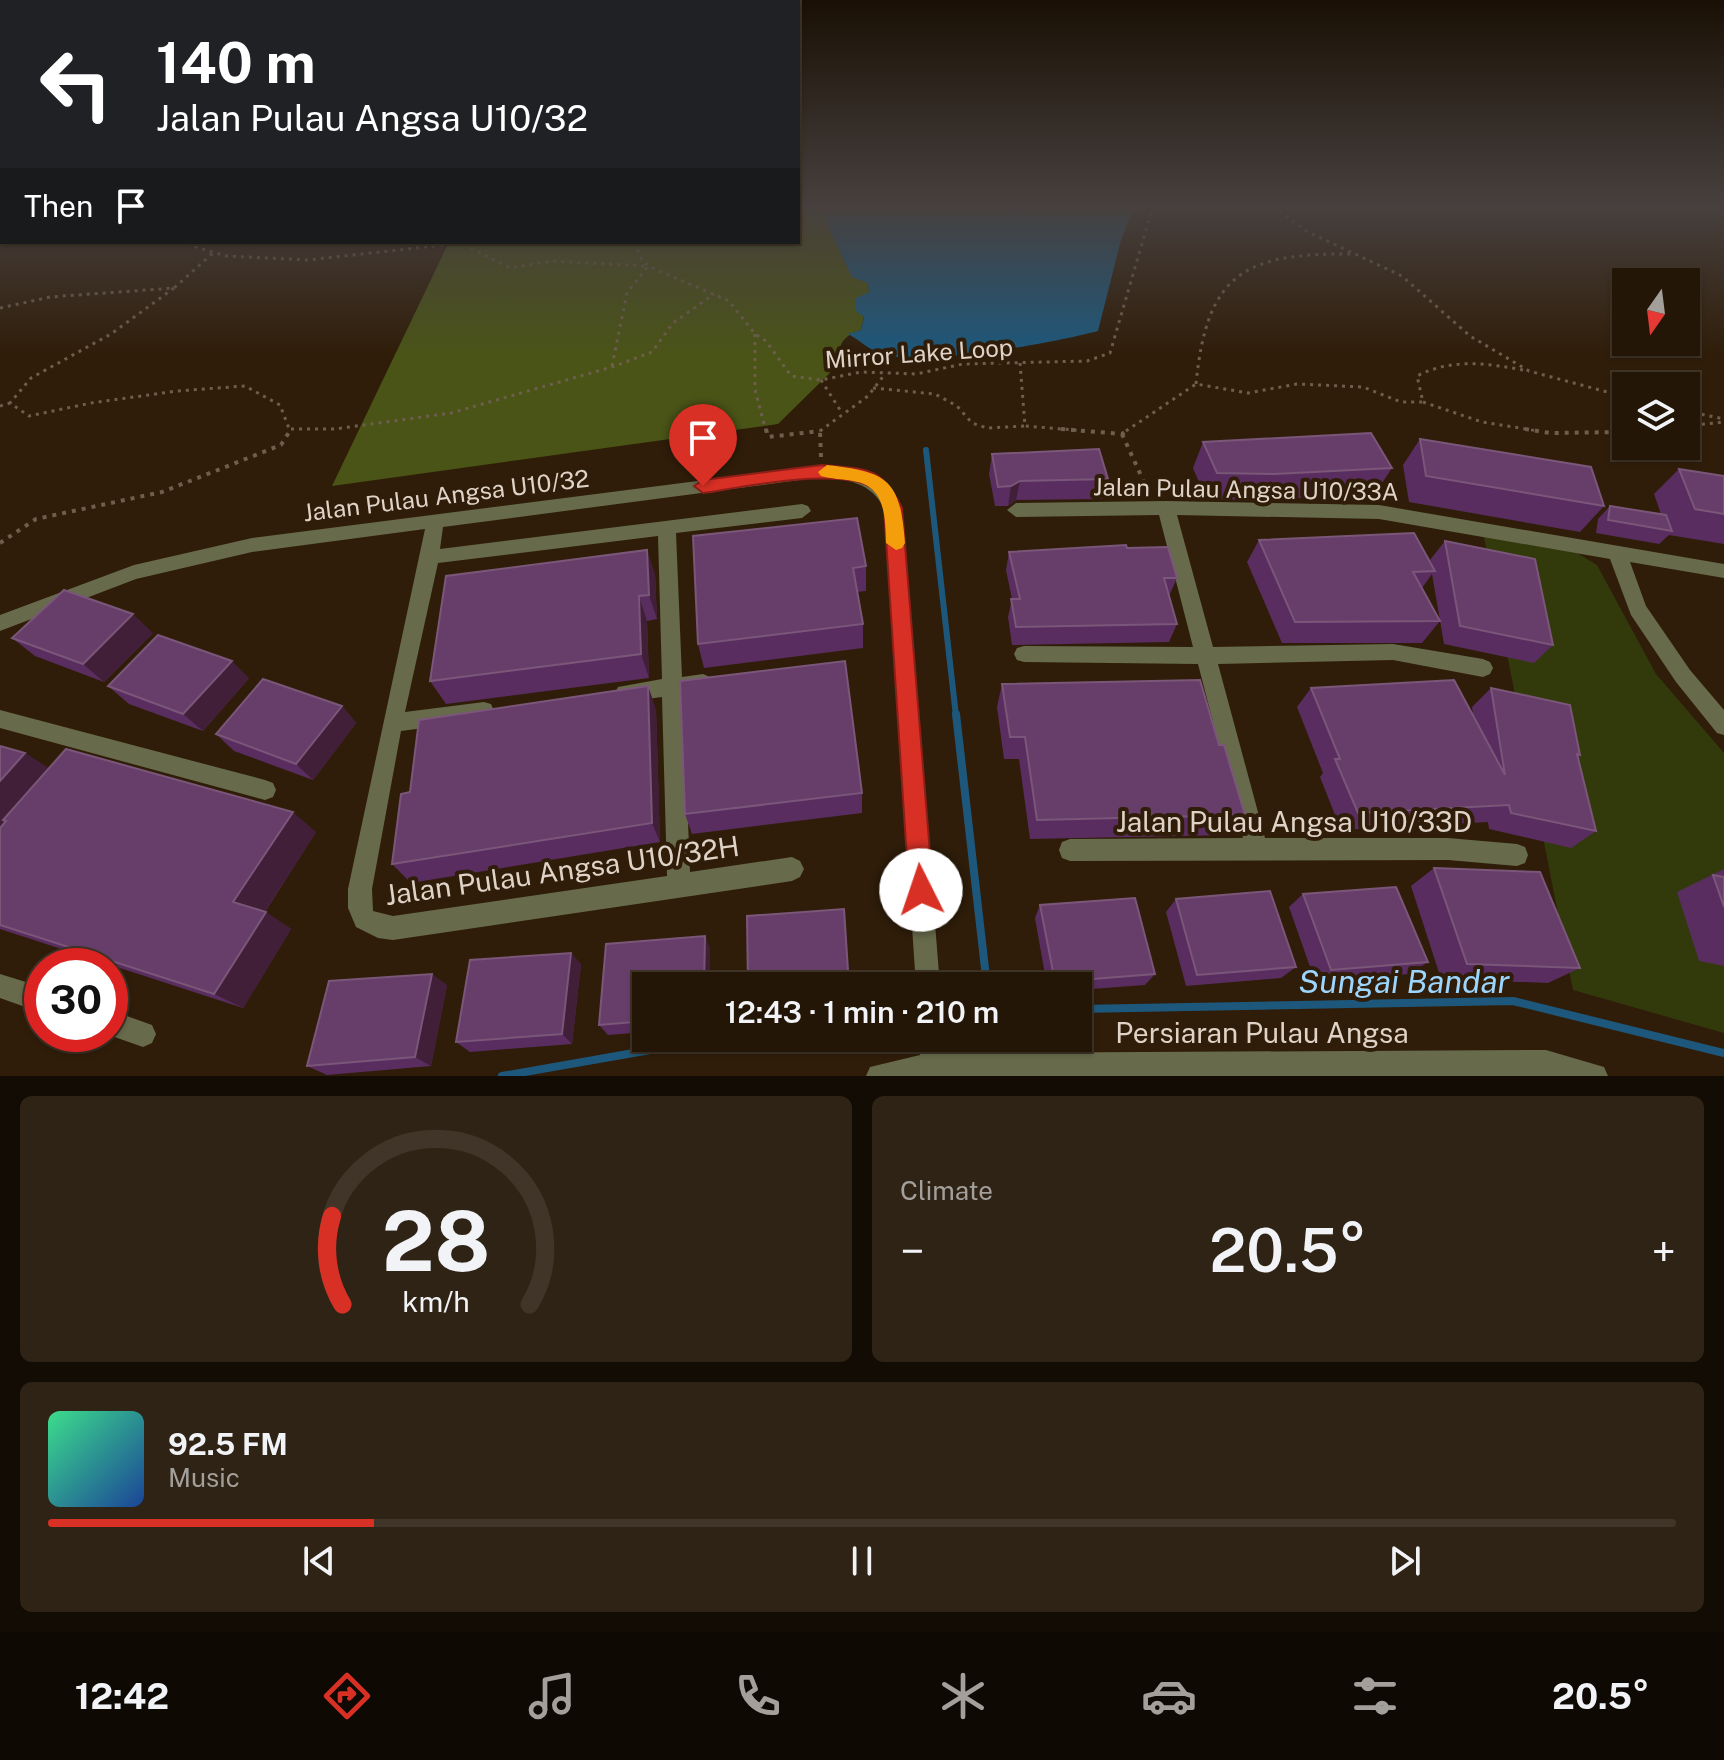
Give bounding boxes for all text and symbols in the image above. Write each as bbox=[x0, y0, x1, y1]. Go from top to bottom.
text: 140 m bbox=[156, 30, 316, 96]
icon: left bbox=[24, 32, 128, 136]
text: Jalan Pulau Angsa U10/32 bbox=[156, 97, 588, 139]
icon: arrive bbox=[109, 184, 153, 228]
text: Then bbox=[24, 188, 93, 224]
north arrow bbox=[1612, 268, 1700, 356]
map controls bbox=[1612, 268, 1700, 460]
street label: Mirror Lake Loop bbox=[824, 332, 1014, 374]
button: layers bbox=[1612, 372, 1700, 460]
pin bbox=[669, 404, 737, 486]
icon: arrive bbox=[681, 416, 725, 460]
street label: Jalan Pulau Angsa U10/32 bbox=[301, 464, 591, 526]
street label: Jalan Pulau Angsa U10/33A bbox=[1093, 472, 1399, 506]
street label: Jalan Pulau Angsa U10/33D bbox=[1116, 805, 1472, 838]
street label: Jalan Pulau Angsa U10/32H bbox=[383, 829, 741, 911]
position arrow bbox=[879, 848, 963, 932]
speed limit sign: 30 bbox=[24, 948, 128, 1052]
water label: Sungai Bandar bbox=[1298, 963, 1511, 1000]
text: 12:43 · 1 min · 210 m bbox=[725, 994, 999, 1030]
street label: Persiaran Pulau Angsa bbox=[1115, 1016, 1409, 1049]
text: Climate bbox=[900, 1175, 993, 1206]
text: 28 bbox=[382, 1192, 490, 1290]
text: 20.5° bbox=[1209, 1215, 1367, 1286]
text: − bbox=[900, 1225, 924, 1277]
text: + bbox=[1652, 1225, 1676, 1277]
text: km/h bbox=[402, 1285, 470, 1318]
text: 92.5 FM bbox=[168, 1426, 288, 1462]
text: Music bbox=[168, 1462, 240, 1493]
icon: previous bbox=[297, 1539, 341, 1583]
icon: pause bbox=[840, 1539, 884, 1583]
icon: next bbox=[1383, 1539, 1427, 1583]
icon: directions bbox=[319, 1668, 375, 1724]
icon: music bbox=[524, 1668, 580, 1724]
icon: phone bbox=[730, 1668, 786, 1724]
icon: climate bbox=[935, 1668, 991, 1724]
icon: car bbox=[1141, 1668, 1197, 1724]
icon: filters bbox=[1347, 1668, 1403, 1724]
text: 12:42 bbox=[75, 1675, 169, 1717]
text: 20.5° bbox=[1552, 1675, 1649, 1717]

